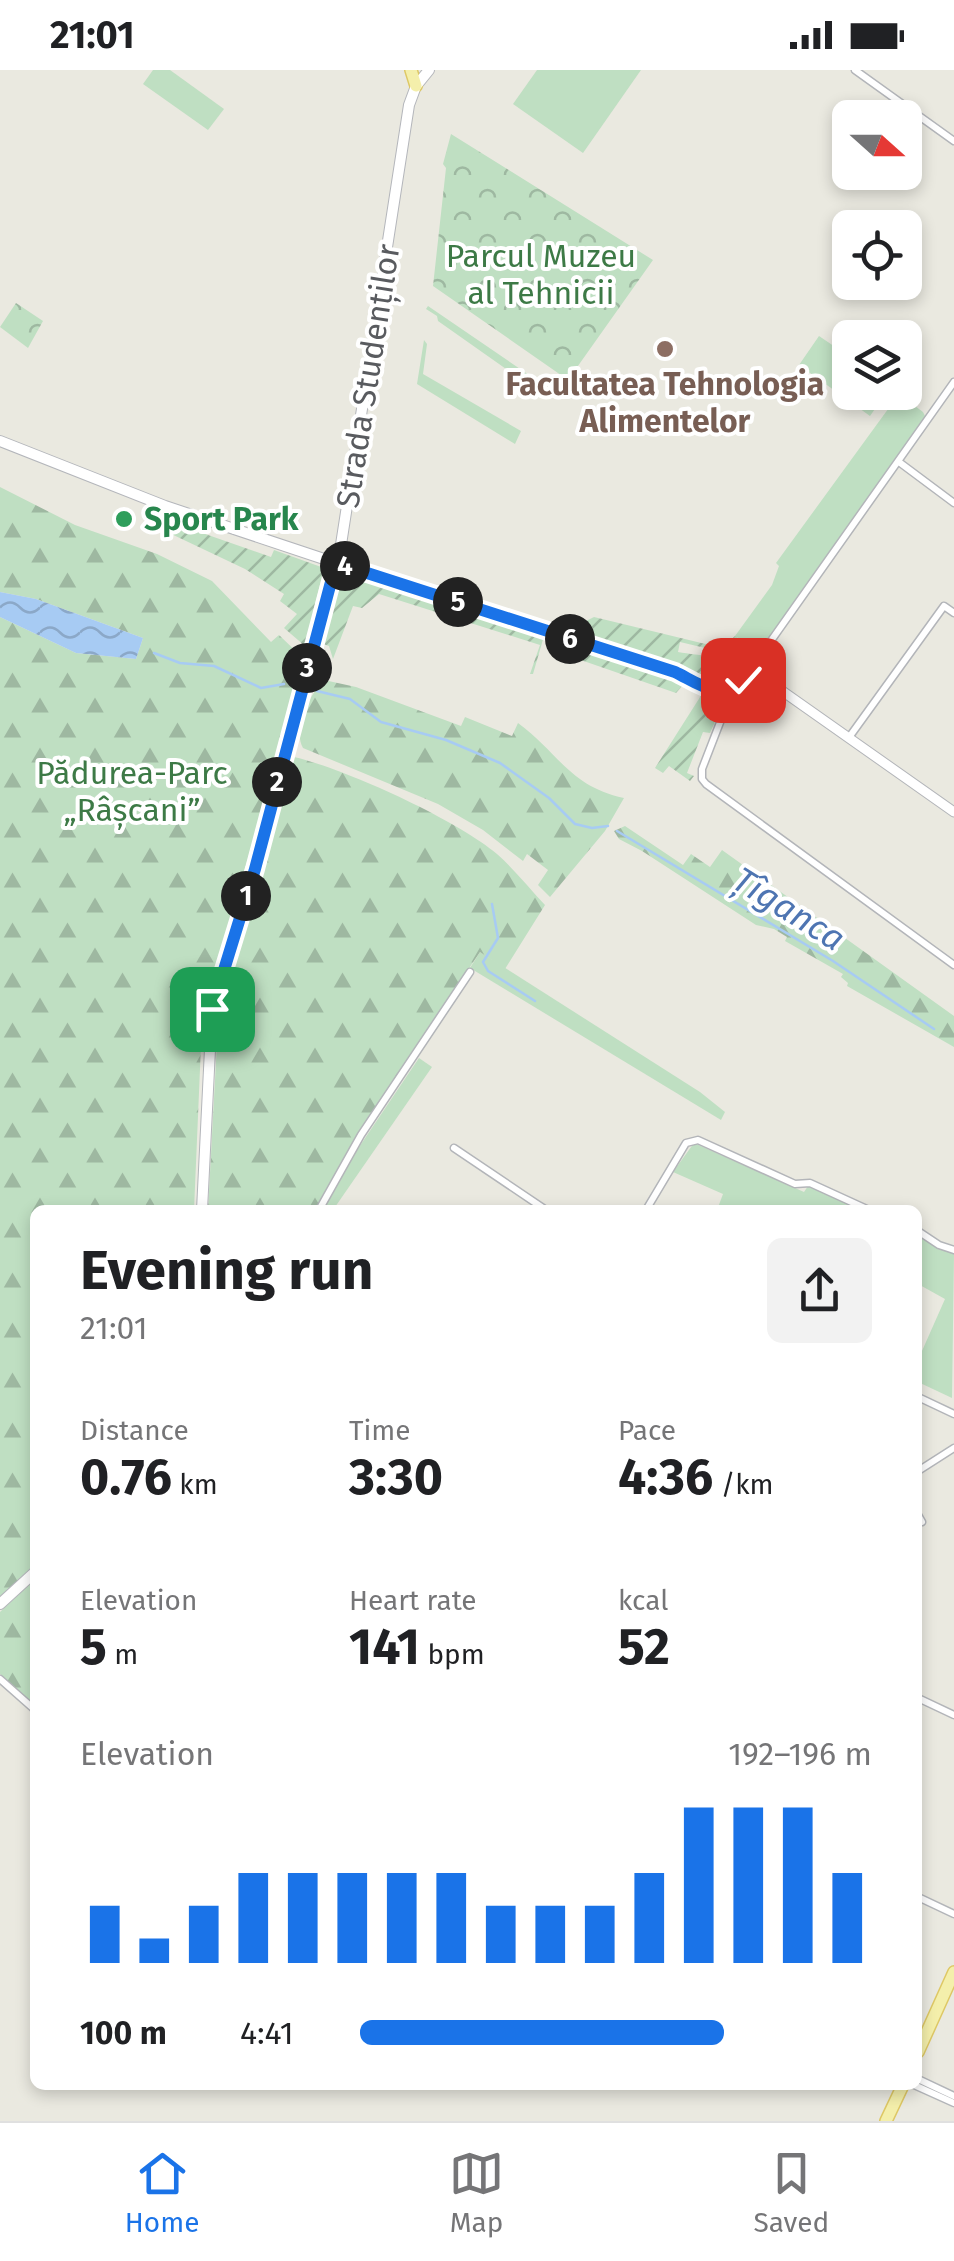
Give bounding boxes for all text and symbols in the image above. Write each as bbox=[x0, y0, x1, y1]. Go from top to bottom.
text: 21:01 bbox=[50, 12, 135, 58]
north arrow bbox=[832, 100, 922, 190]
map controls bbox=[832, 100, 922, 410]
button: locate bbox=[832, 210, 922, 300]
park label: Parcul Muzeu al Tehnicii bbox=[446, 237, 636, 312]
street label: Strada Studenților bbox=[328, 241, 409, 511]
button: layers bbox=[832, 320, 922, 410]
marker: Facultatea Tehnologia Alimentelor bbox=[654, 338, 676, 360]
place label: Facultatea Tehnologia Alimentelor bbox=[506, 365, 824, 440]
place label: Sport Park bbox=[144, 500, 299, 538]
marker: Sport Park bbox=[113, 508, 135, 530]
pin: 4 bbox=[320, 541, 370, 591]
text: 4 bbox=[337, 549, 353, 582]
pin: 5 bbox=[433, 577, 483, 627]
text: 5 bbox=[450, 585, 466, 618]
pin: 6 bbox=[545, 614, 595, 664]
text: 6 bbox=[562, 622, 578, 655]
pin bbox=[701, 638, 786, 723]
pin: 3 bbox=[282, 643, 332, 693]
text: 3 bbox=[300, 651, 314, 684]
icon: check bbox=[716, 653, 771, 708]
park label: Pădurea-Parc „Râșcani” bbox=[36, 754, 228, 830]
pin: 2 bbox=[252, 757, 302, 807]
text: 2 bbox=[270, 765, 284, 798]
water label: Țîganca bbox=[724, 858, 853, 961]
pin: 1 bbox=[221, 871, 271, 921]
text: 1 bbox=[240, 879, 253, 912]
pin bbox=[170, 967, 255, 1052]
icon: arrive bbox=[185, 982, 240, 1037]
text: Evening run bbox=[80, 1238, 374, 1304]
button: share bbox=[767, 1238, 872, 1343]
text: 21:01 bbox=[80, 1309, 148, 1347]
text: Distance bbox=[80, 1414, 189, 1447]
text: Time bbox=[349, 1414, 411, 1447]
text: Pace bbox=[618, 1414, 676, 1447]
text: 0.76 bbox=[80, 1447, 172, 1507]
text: 3:30 bbox=[349, 1447, 443, 1507]
text: 4:36 bbox=[618, 1447, 713, 1507]
text: km bbox=[172, 1468, 218, 1501]
text: /km bbox=[713, 1468, 774, 1501]
text: Elevation bbox=[80, 1584, 197, 1617]
text: Heart rate bbox=[349, 1584, 477, 1617]
text: kcal bbox=[618, 1584, 668, 1617]
text: 5 bbox=[80, 1617, 107, 1677]
text: 141 bbox=[349, 1617, 420, 1677]
text: 52 bbox=[618, 1617, 670, 1677]
text: m bbox=[107, 1638, 138, 1671]
text: bpm bbox=[420, 1638, 485, 1671]
text: Elevation bbox=[80, 1735, 214, 1773]
text: 192–196 m bbox=[728, 1735, 872, 1773]
text: 100 m bbox=[80, 2014, 167, 2052]
text: 4:41 bbox=[240, 2014, 294, 2052]
tab: Home bbox=[125, 2146, 199, 2239]
tab: Map bbox=[449, 2146, 504, 2239]
tab: Saved bbox=[753, 2146, 829, 2239]

